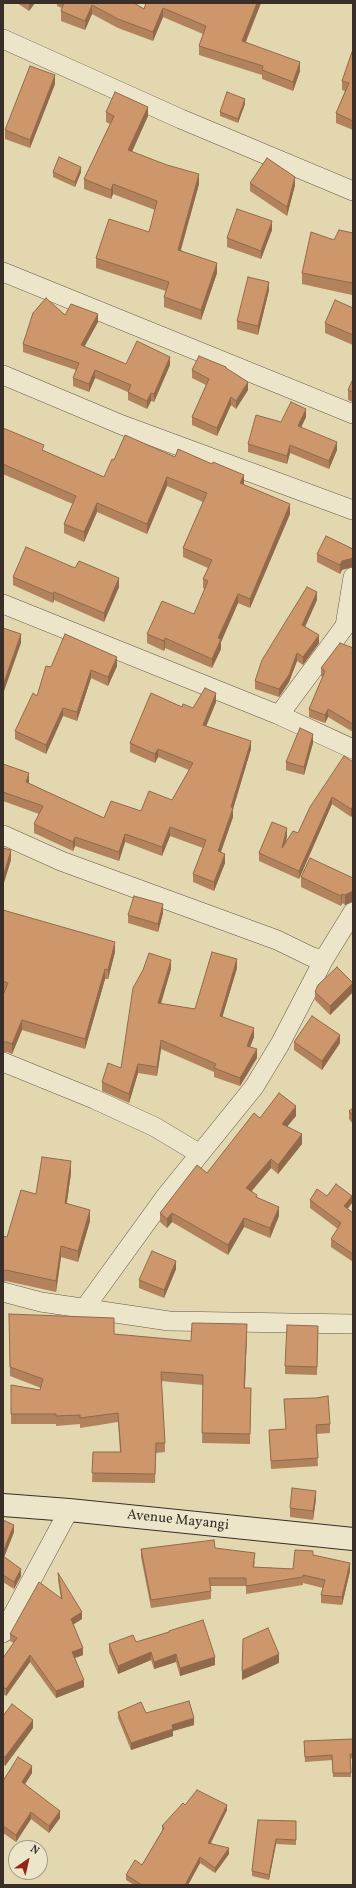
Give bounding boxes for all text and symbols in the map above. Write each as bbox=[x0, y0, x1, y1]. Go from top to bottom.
street label: Avenue Mayangi bbox=[126, 1507, 230, 1535]
north arrow bbox=[8, 1840, 48, 1880]
text: N bbox=[27, 1842, 42, 1859]

